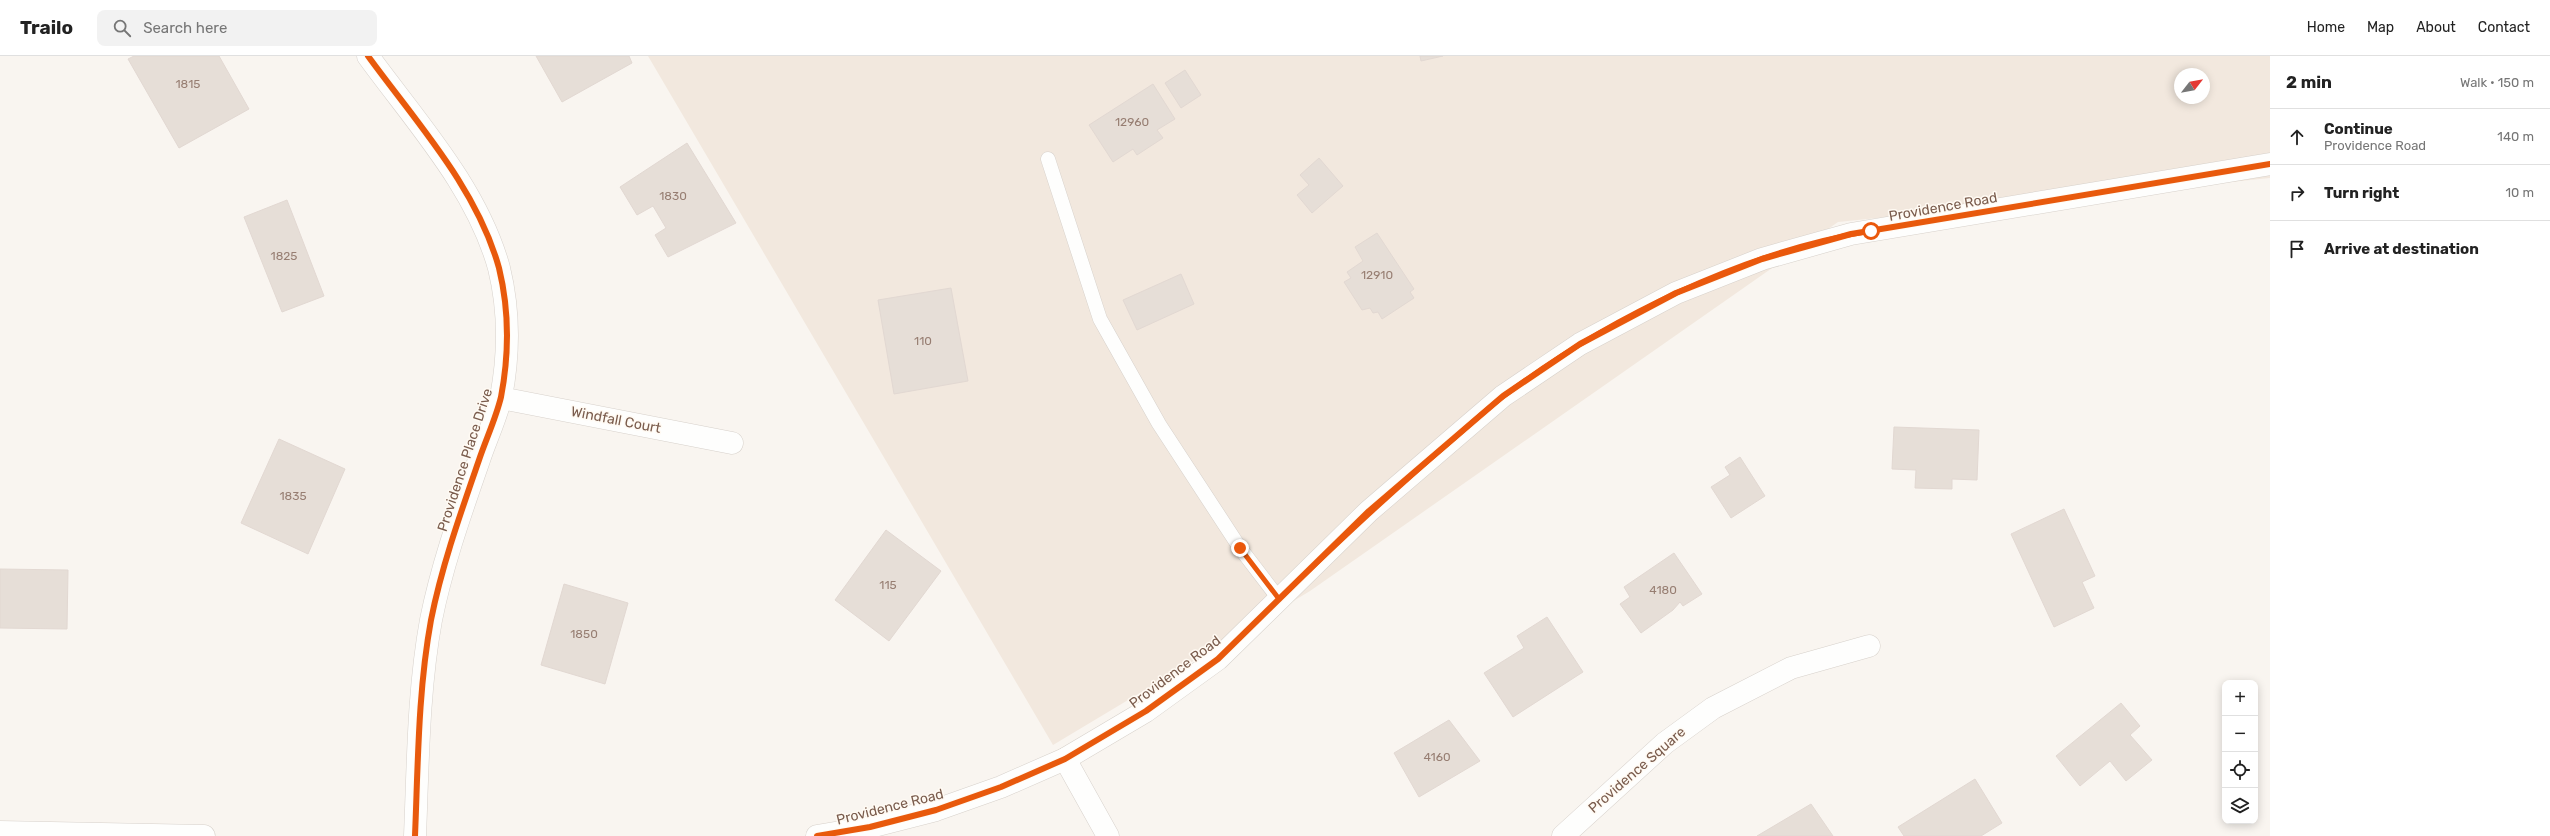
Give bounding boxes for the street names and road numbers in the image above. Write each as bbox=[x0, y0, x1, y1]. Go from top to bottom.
street label: Providence Road bbox=[1887, 189, 1999, 225]
street label: Providence Place Drive bbox=[434, 386, 496, 534]
street label: Windfall Court bbox=[570, 403, 663, 437]
street label: Providence Road bbox=[1126, 632, 1224, 712]
street label: Providence Square bbox=[1585, 723, 1689, 817]
street label: Providence Road bbox=[835, 785, 945, 829]

